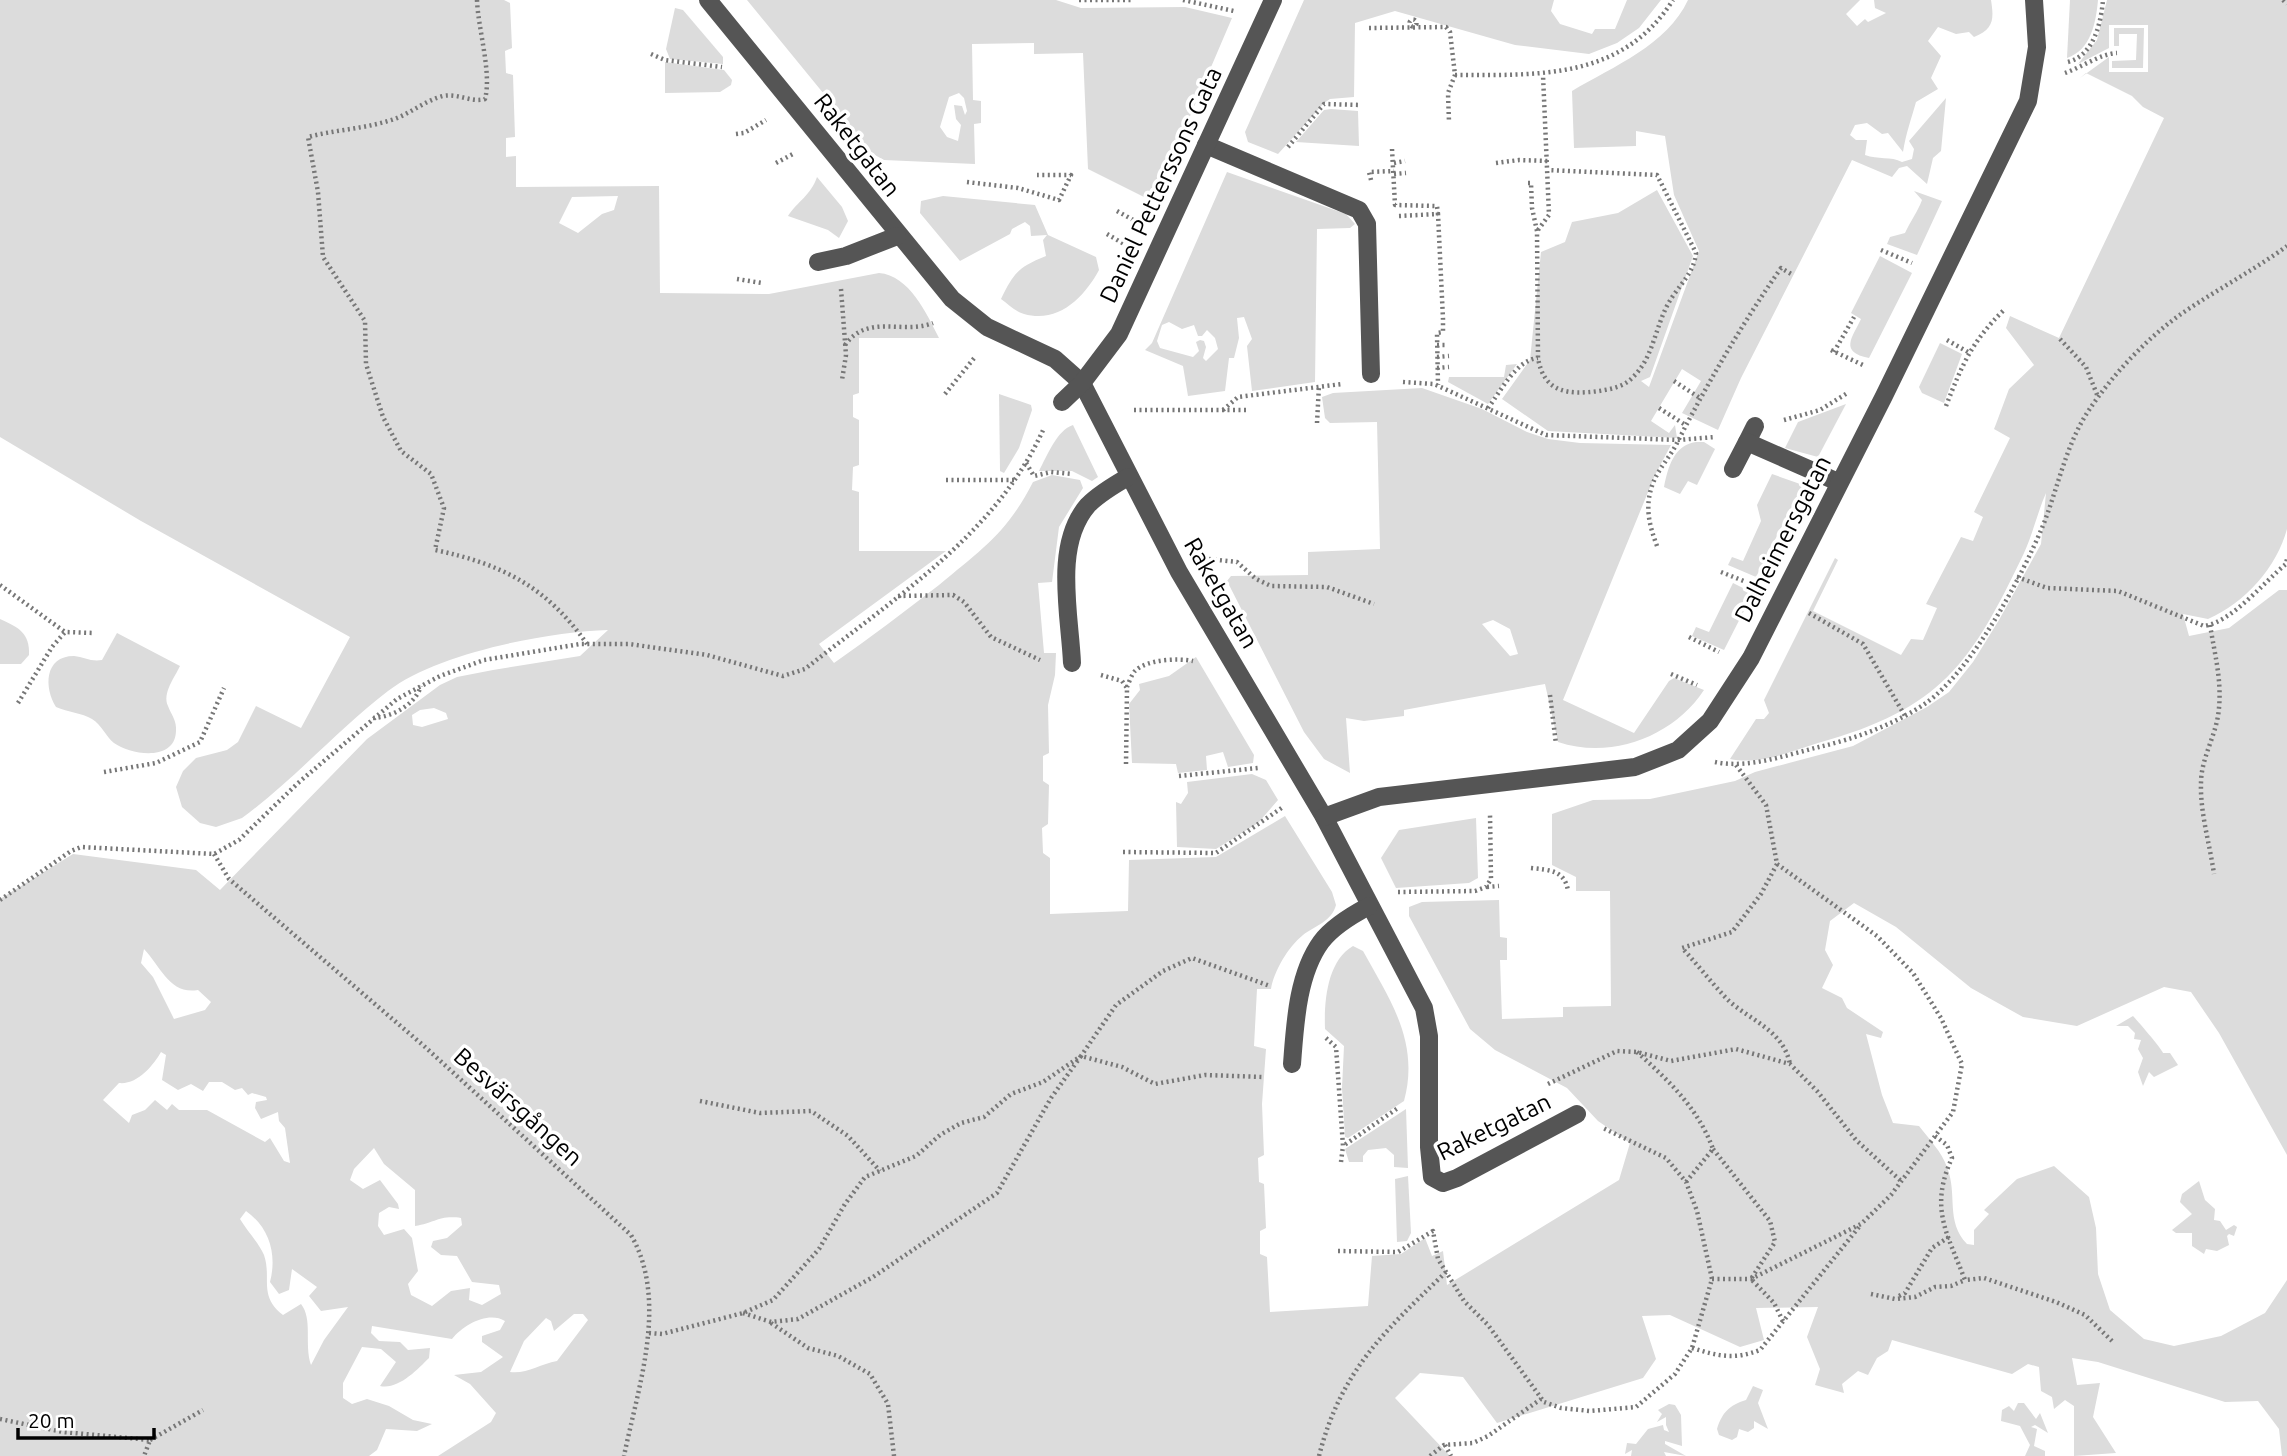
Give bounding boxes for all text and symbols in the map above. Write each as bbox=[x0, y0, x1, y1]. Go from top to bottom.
street label: Daniel Petterssons Gata bbox=[1094, 63, 1227, 307]
street label: Raketgatan bbox=[809, 88, 906, 202]
street label: Dalheimersgatan bbox=[1729, 451, 1836, 627]
street label: Raketgatan bbox=[1179, 533, 1264, 653]
street label: Besvärsgången bbox=[449, 1042, 588, 1171]
street label: Raketgatan bbox=[1433, 1087, 1555, 1166]
scale bar bbox=[18, 1396, 154, 1440]
text: 20 m bbox=[28, 1408, 75, 1432]

